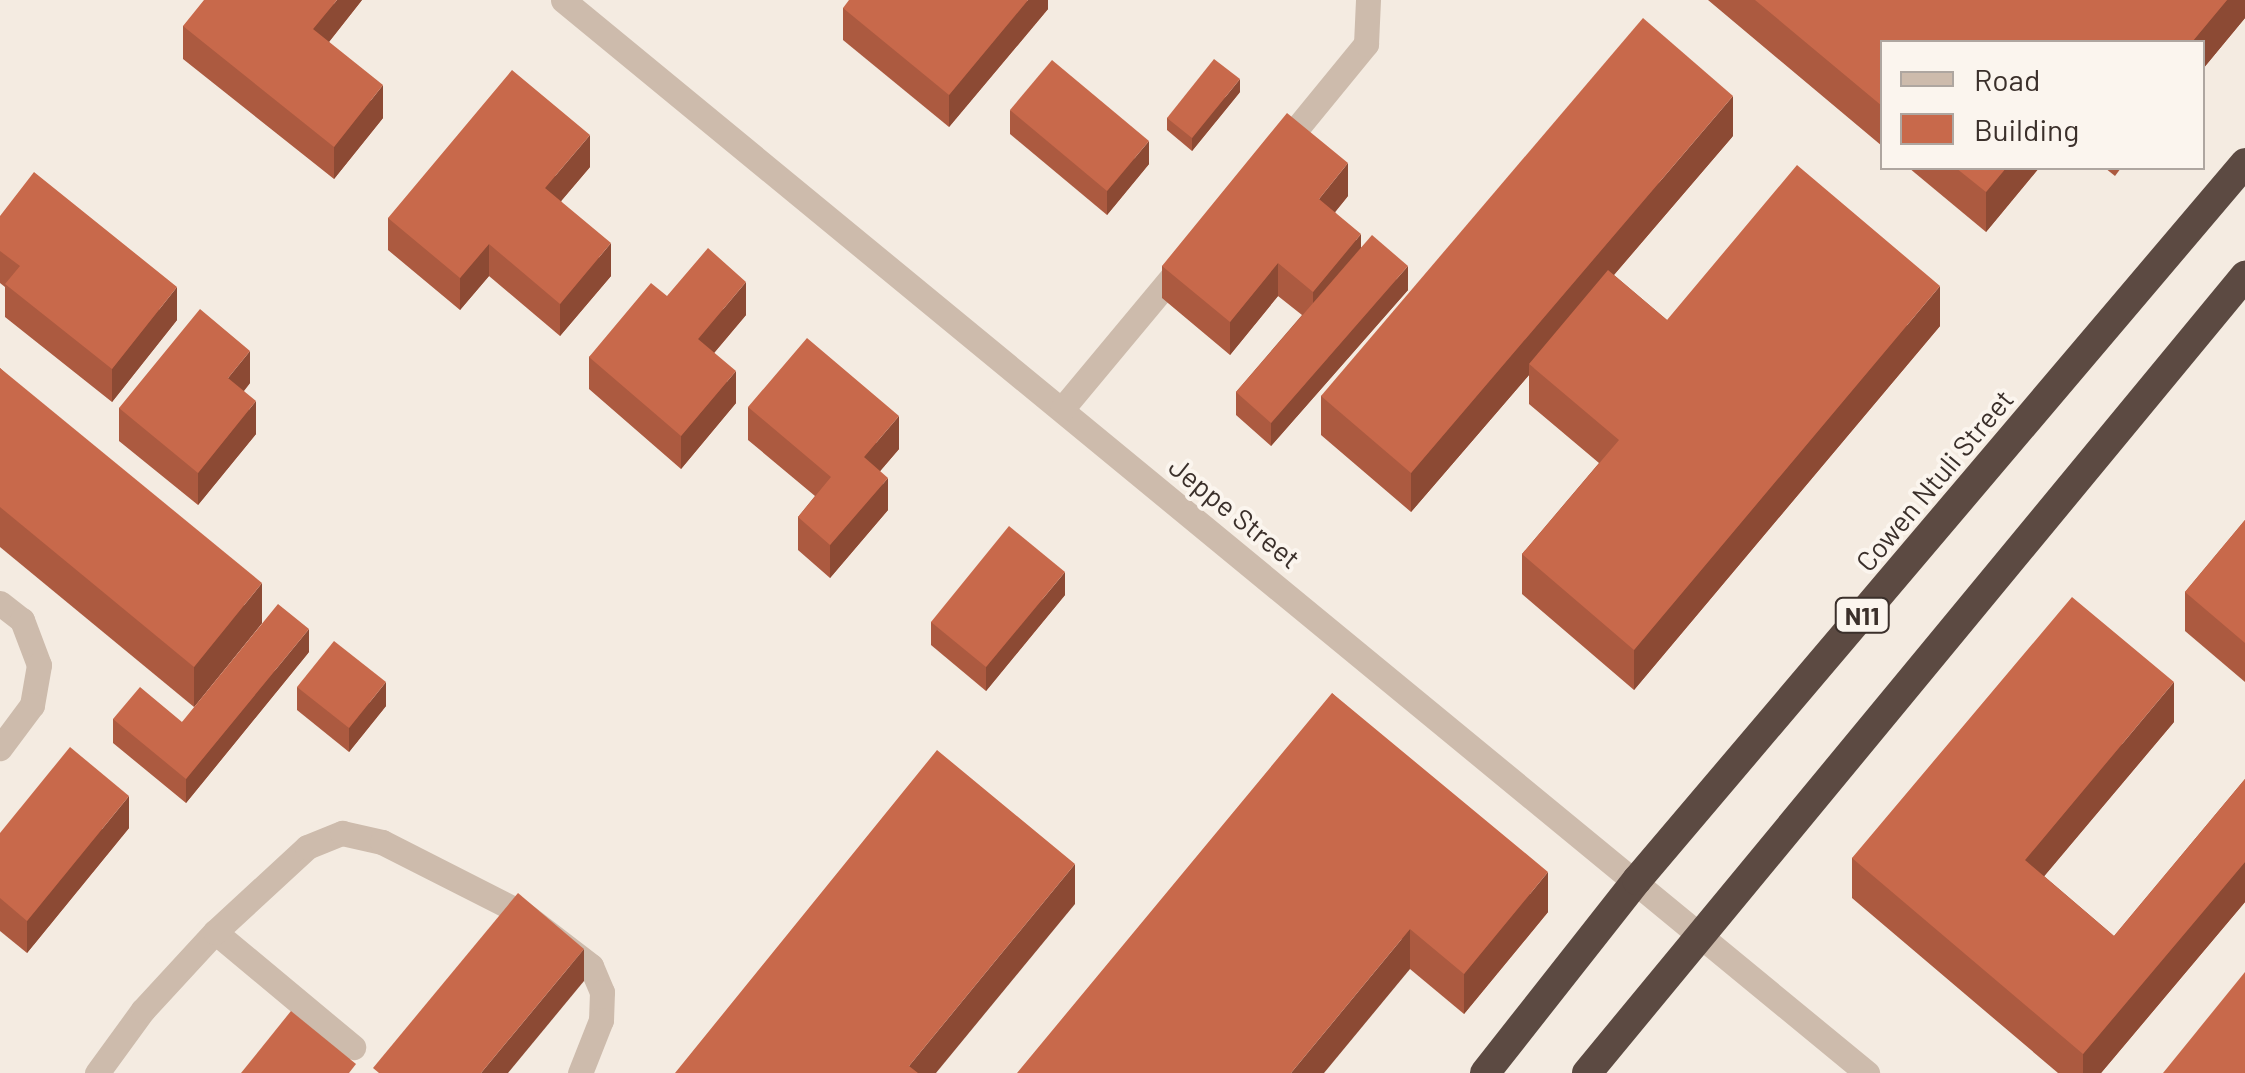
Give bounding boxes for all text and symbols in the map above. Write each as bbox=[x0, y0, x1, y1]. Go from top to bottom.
legend bbox=[1880, 40, 2205, 170]
text: Road bbox=[1974, 61, 2040, 97]
text: Building bbox=[1974, 111, 2079, 147]
street label: Cowen Ntuli Street bbox=[1848, 382, 2020, 578]
street label: Jeppe Street bbox=[1163, 449, 1307, 575]
road number: N11 bbox=[1834, 595, 1890, 635]

